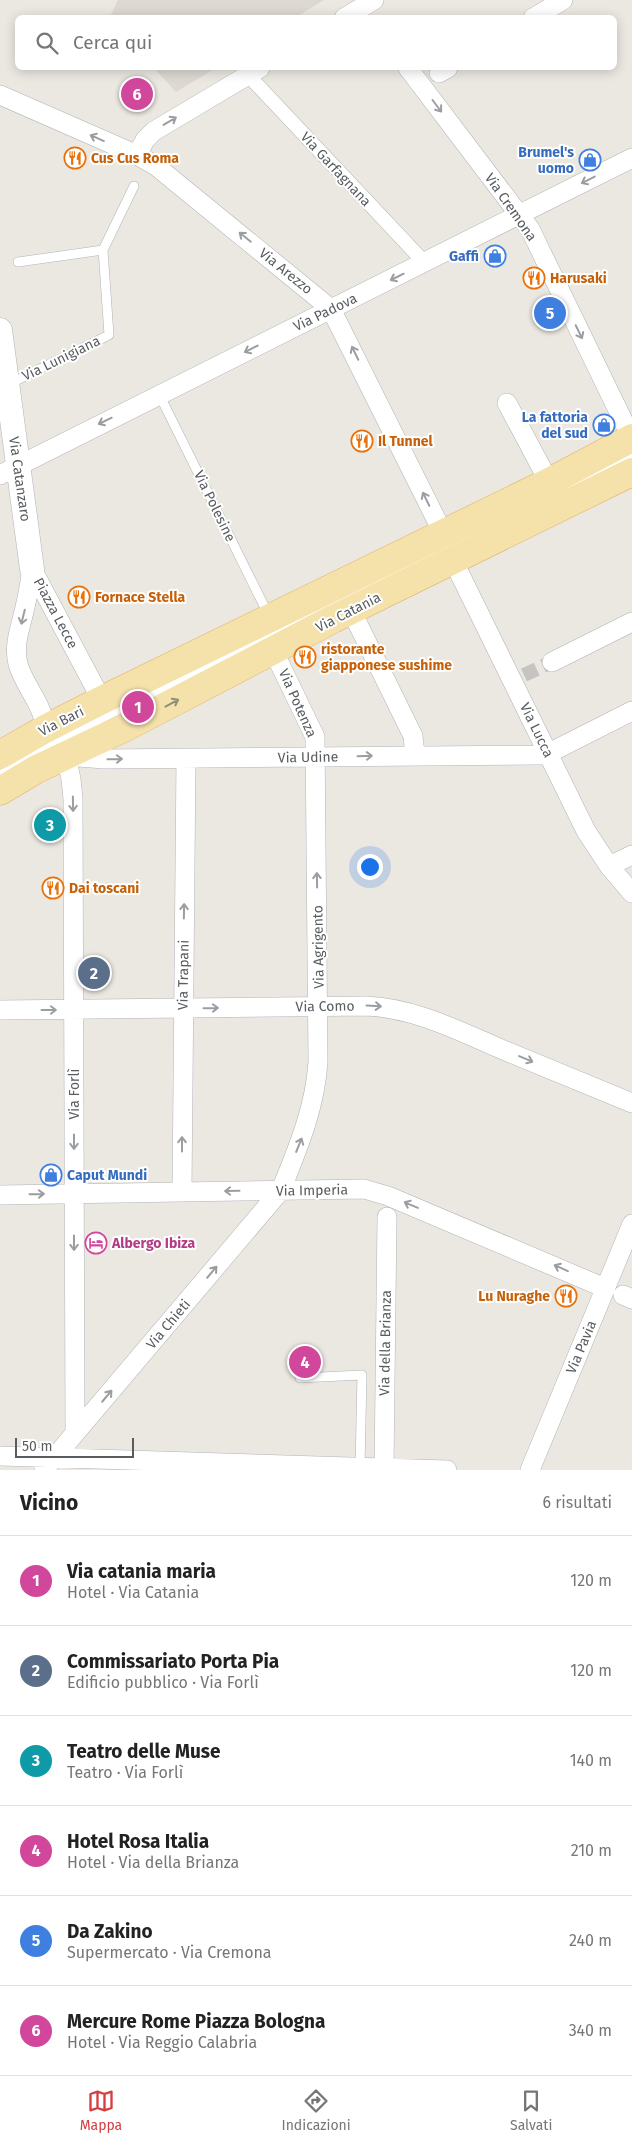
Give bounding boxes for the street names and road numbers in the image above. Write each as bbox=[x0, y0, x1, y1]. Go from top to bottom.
street label: Via Garfagnana bbox=[297, 129, 374, 210]
street label: Via Cremona bbox=[481, 170, 540, 245]
street label: Via Arezzo bbox=[255, 245, 316, 298]
street label: Via Padova bbox=[291, 290, 360, 335]
street label: Via Lunigiana bbox=[19, 332, 103, 385]
street label: Via Catanzaro bbox=[5, 435, 34, 523]
street label: Via Polesine bbox=[190, 468, 239, 545]
street label: Piazza Lecce bbox=[30, 575, 81, 652]
street label: Via Catania bbox=[313, 589, 384, 636]
street label: Via Potenza bbox=[275, 666, 320, 740]
street label: Via Lucca bbox=[516, 700, 557, 760]
street label: Via Bari bbox=[36, 703, 87, 740]
street label: Via Udine bbox=[278, 748, 338, 767]
street label: Via Agrigento bbox=[309, 905, 328, 989]
street label: Via Trapani bbox=[174, 940, 193, 1010]
street label: Via Como bbox=[295, 997, 355, 1016]
street label: Via Forlì bbox=[66, 1068, 83, 1120]
street label: Via Imperia bbox=[276, 1181, 348, 1200]
street label: Via della Brianza bbox=[376, 1290, 395, 1396]
street label: Via Chieti bbox=[143, 1296, 194, 1353]
street label: Via Pavia bbox=[563, 1318, 600, 1376]

